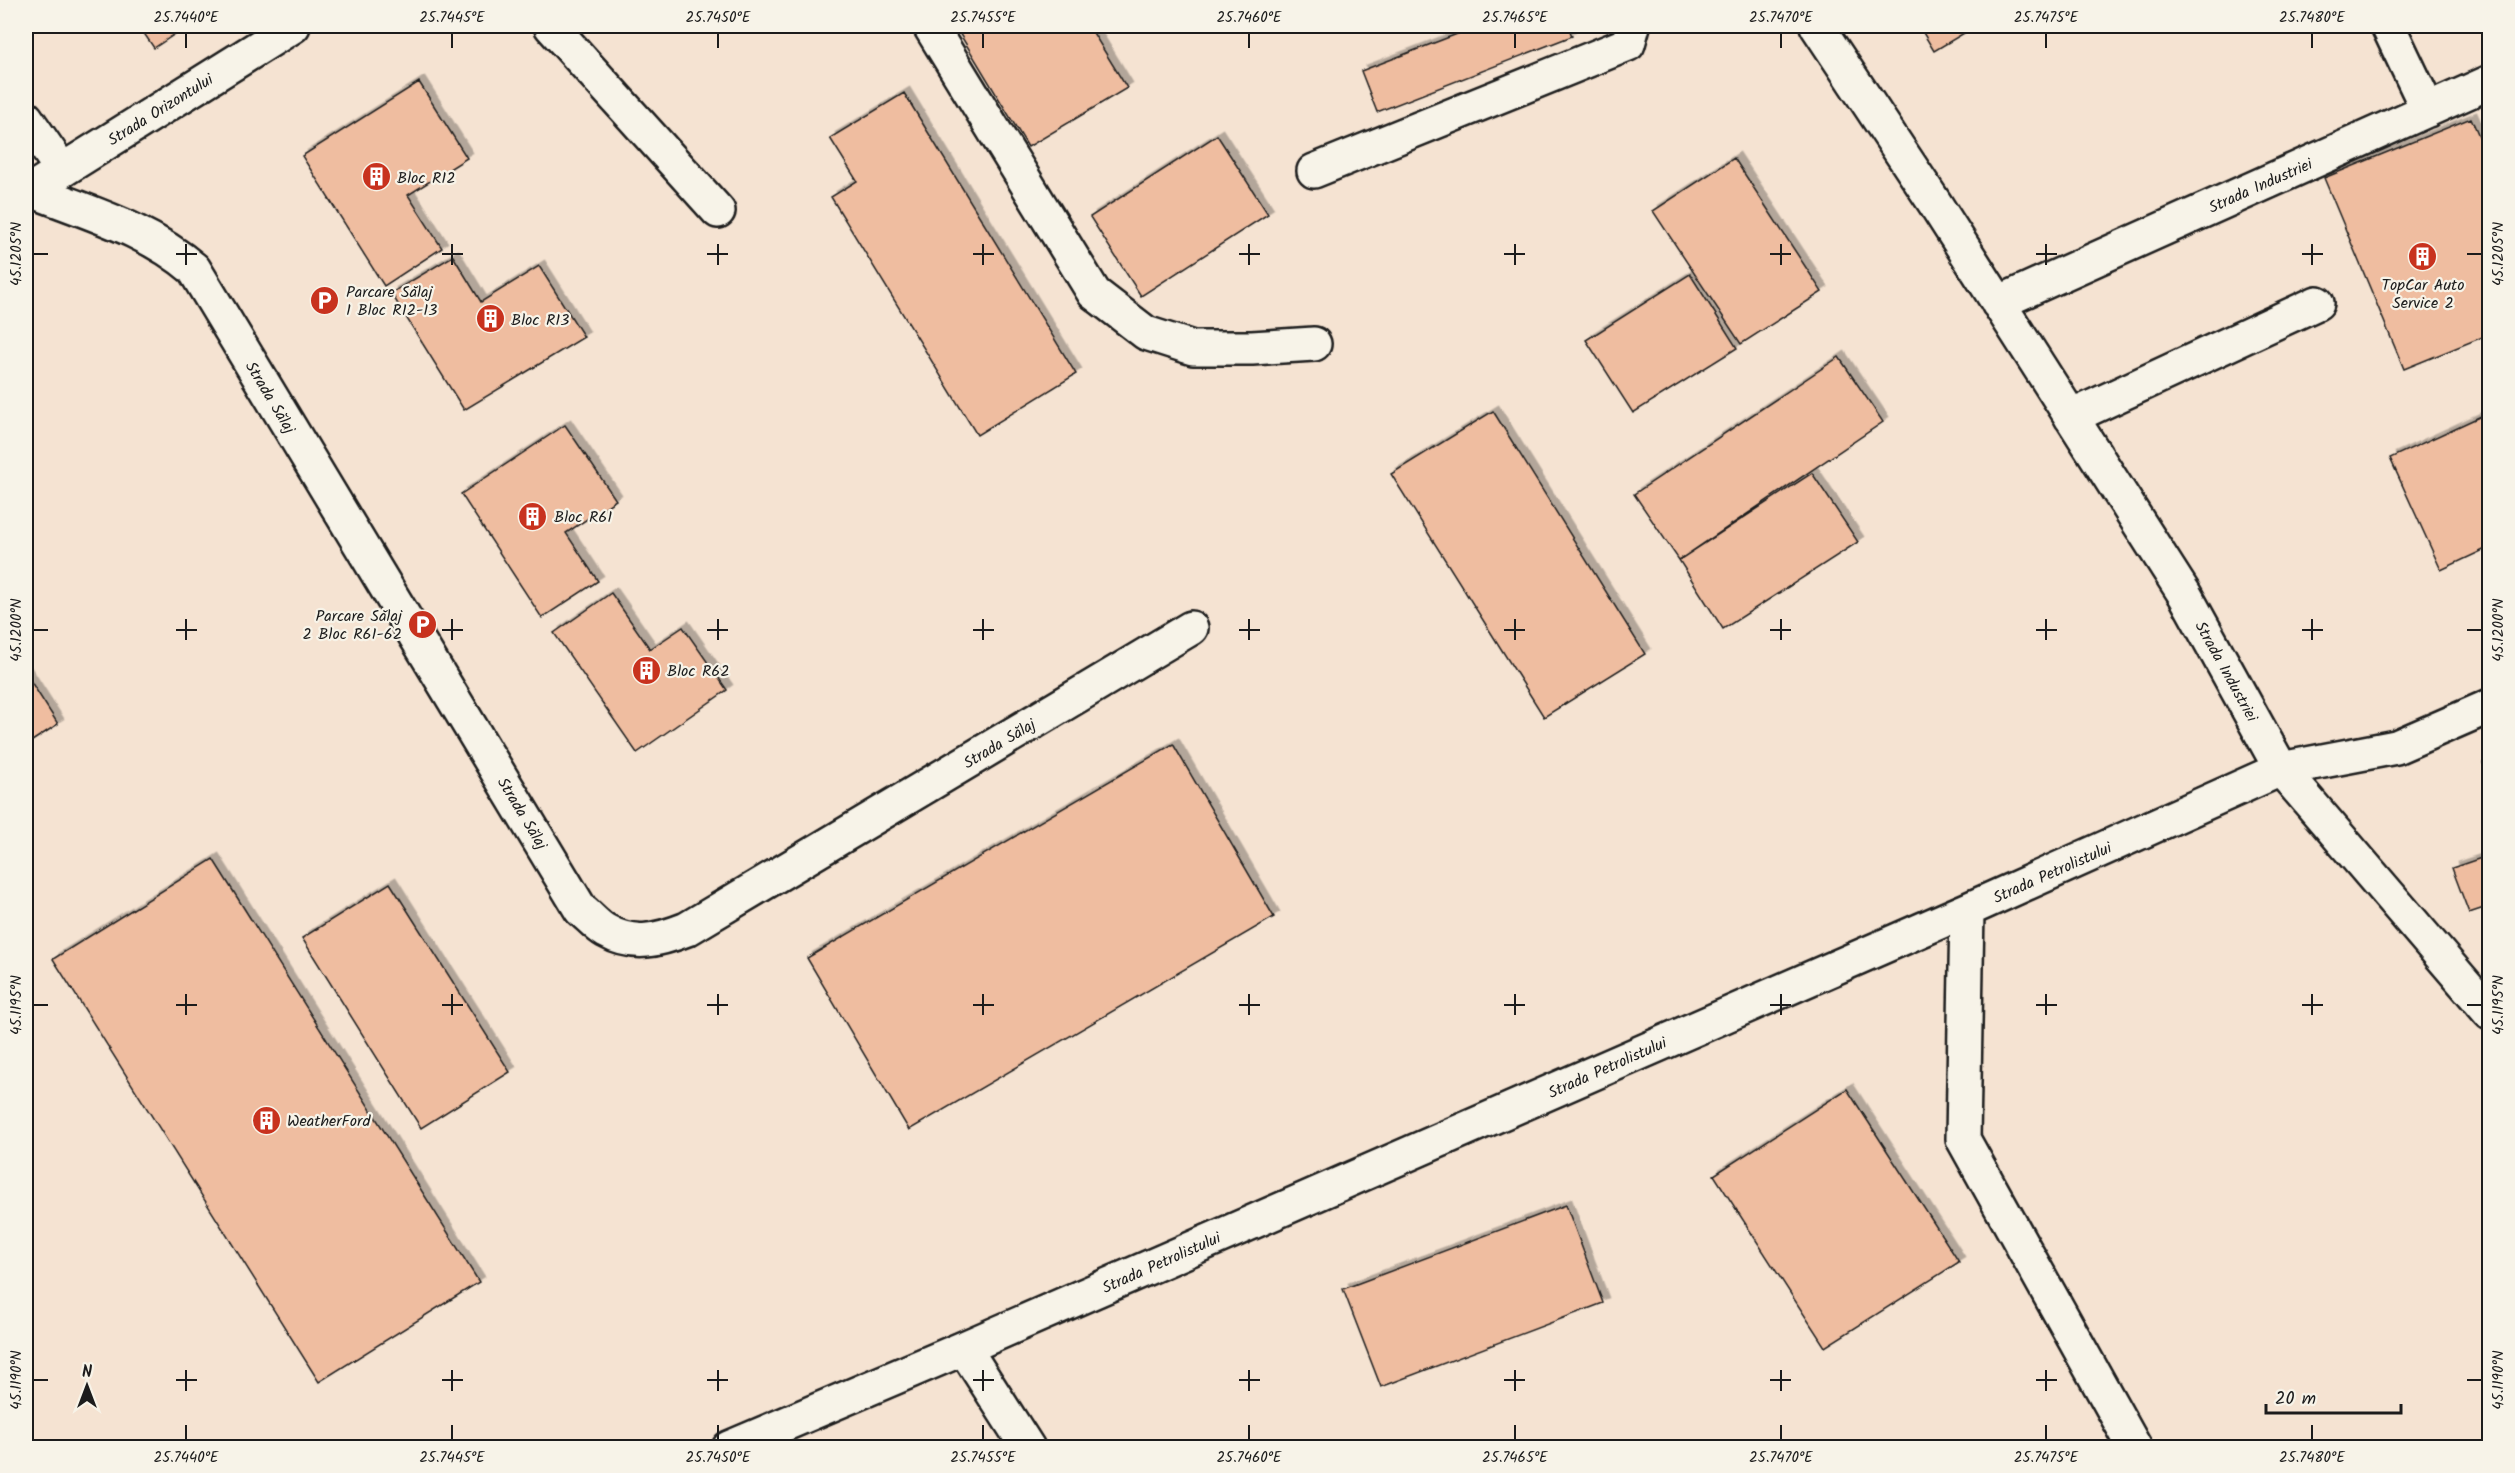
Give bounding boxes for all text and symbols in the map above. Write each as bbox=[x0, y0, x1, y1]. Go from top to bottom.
text: 25.7440°E bbox=[153, 6, 220, 30]
text: 25.7445°E bbox=[419, 6, 486, 30]
text: 25.7450°E bbox=[686, 6, 752, 30]
text: 25.7455°E bbox=[950, 6, 1017, 30]
text: 25.7460°E bbox=[1216, 6, 1283, 30]
text: 25.7465°E bbox=[1482, 6, 1549, 30]
text: 25.7470°E bbox=[1749, 6, 1814, 30]
text: 25.7475°E bbox=[2014, 6, 2079, 30]
text: 25.7480°E bbox=[2279, 6, 2346, 30]
street label: Strada Orizontului bbox=[103, 67, 219, 153]
street label: Strada Industriei bbox=[2205, 152, 2318, 221]
building icon: Bloc R12 bbox=[360, 161, 392, 193]
place label: Bloc R12 bbox=[397, 166, 456, 191]
text: 45.1205°N bbox=[5, 222, 29, 286]
text: 45.1205°N bbox=[2487, 222, 2511, 286]
building icon: TopCar Auto Service 2 bbox=[2407, 240, 2439, 272]
place label: TopCar Auto Service 2 bbox=[2381, 273, 2465, 316]
place label: Parcare Sălaj 1 Bloc R12-13 bbox=[346, 280, 438, 323]
parking icon: Parcare Sălaj 1 Bloc R12-13 bbox=[309, 284, 341, 316]
building icon: Bloc R13 bbox=[474, 303, 506, 335]
place label: Bloc R13 bbox=[511, 308, 569, 333]
street label: Strada Sălaj bbox=[238, 357, 302, 440]
building icon: Bloc R61 bbox=[517, 500, 549, 532]
place label: Bloc R61 bbox=[554, 505, 612, 530]
text: 45.1200°N bbox=[5, 598, 29, 662]
text: 45.1200°N bbox=[2487, 598, 2511, 662]
place label: Parcare Sălaj 2 Bloc R61-62 bbox=[303, 604, 403, 647]
parking icon: Parcare Sălaj 2 Bloc R61-62 bbox=[407, 608, 439, 640]
street label: Strada Industriei bbox=[2188, 617, 2264, 728]
building icon: Bloc R62 bbox=[630, 654, 662, 686]
place label: Bloc R62 bbox=[667, 659, 729, 684]
street label: Strada Sălaj bbox=[959, 712, 1042, 776]
street label: Strada Sălaj bbox=[490, 773, 554, 856]
street label: Strada Petrolistului bbox=[1989, 835, 2117, 911]
text: 45.1195°N bbox=[5, 975, 29, 1035]
text: 45.1195°N bbox=[2487, 975, 2511, 1035]
street label: Strada Petrolistului bbox=[1544, 1030, 1672, 1106]
building icon: WeatherFord bbox=[250, 1104, 282, 1136]
place label: WeatherFord bbox=[287, 1109, 371, 1134]
street label: Strada Petrolistului bbox=[1098, 1225, 1226, 1301]
text: 45.1190°N bbox=[5, 1350, 29, 1410]
text: 45.1190°N bbox=[2487, 1350, 2511, 1410]
north arrow bbox=[57, 1356, 117, 1416]
text: N bbox=[82, 1360, 92, 1385]
scale bar bbox=[2266, 1377, 2401, 1415]
text: 20 m bbox=[2275, 1385, 2316, 1414]
text: 25.7440°E bbox=[153, 1446, 220, 1470]
text: 25.7445°E bbox=[419, 1446, 486, 1470]
text: 25.7450°E bbox=[686, 1446, 752, 1470]
text: 25.7455°E bbox=[950, 1446, 1017, 1470]
text: 25.7460°E bbox=[1216, 1446, 1283, 1470]
text: 25.7465°E bbox=[1482, 1446, 1549, 1470]
text: 25.7470°E bbox=[1749, 1446, 1814, 1470]
text: 25.7475°E bbox=[2014, 1446, 2079, 1470]
text: 25.7480°E bbox=[2279, 1446, 2346, 1470]

